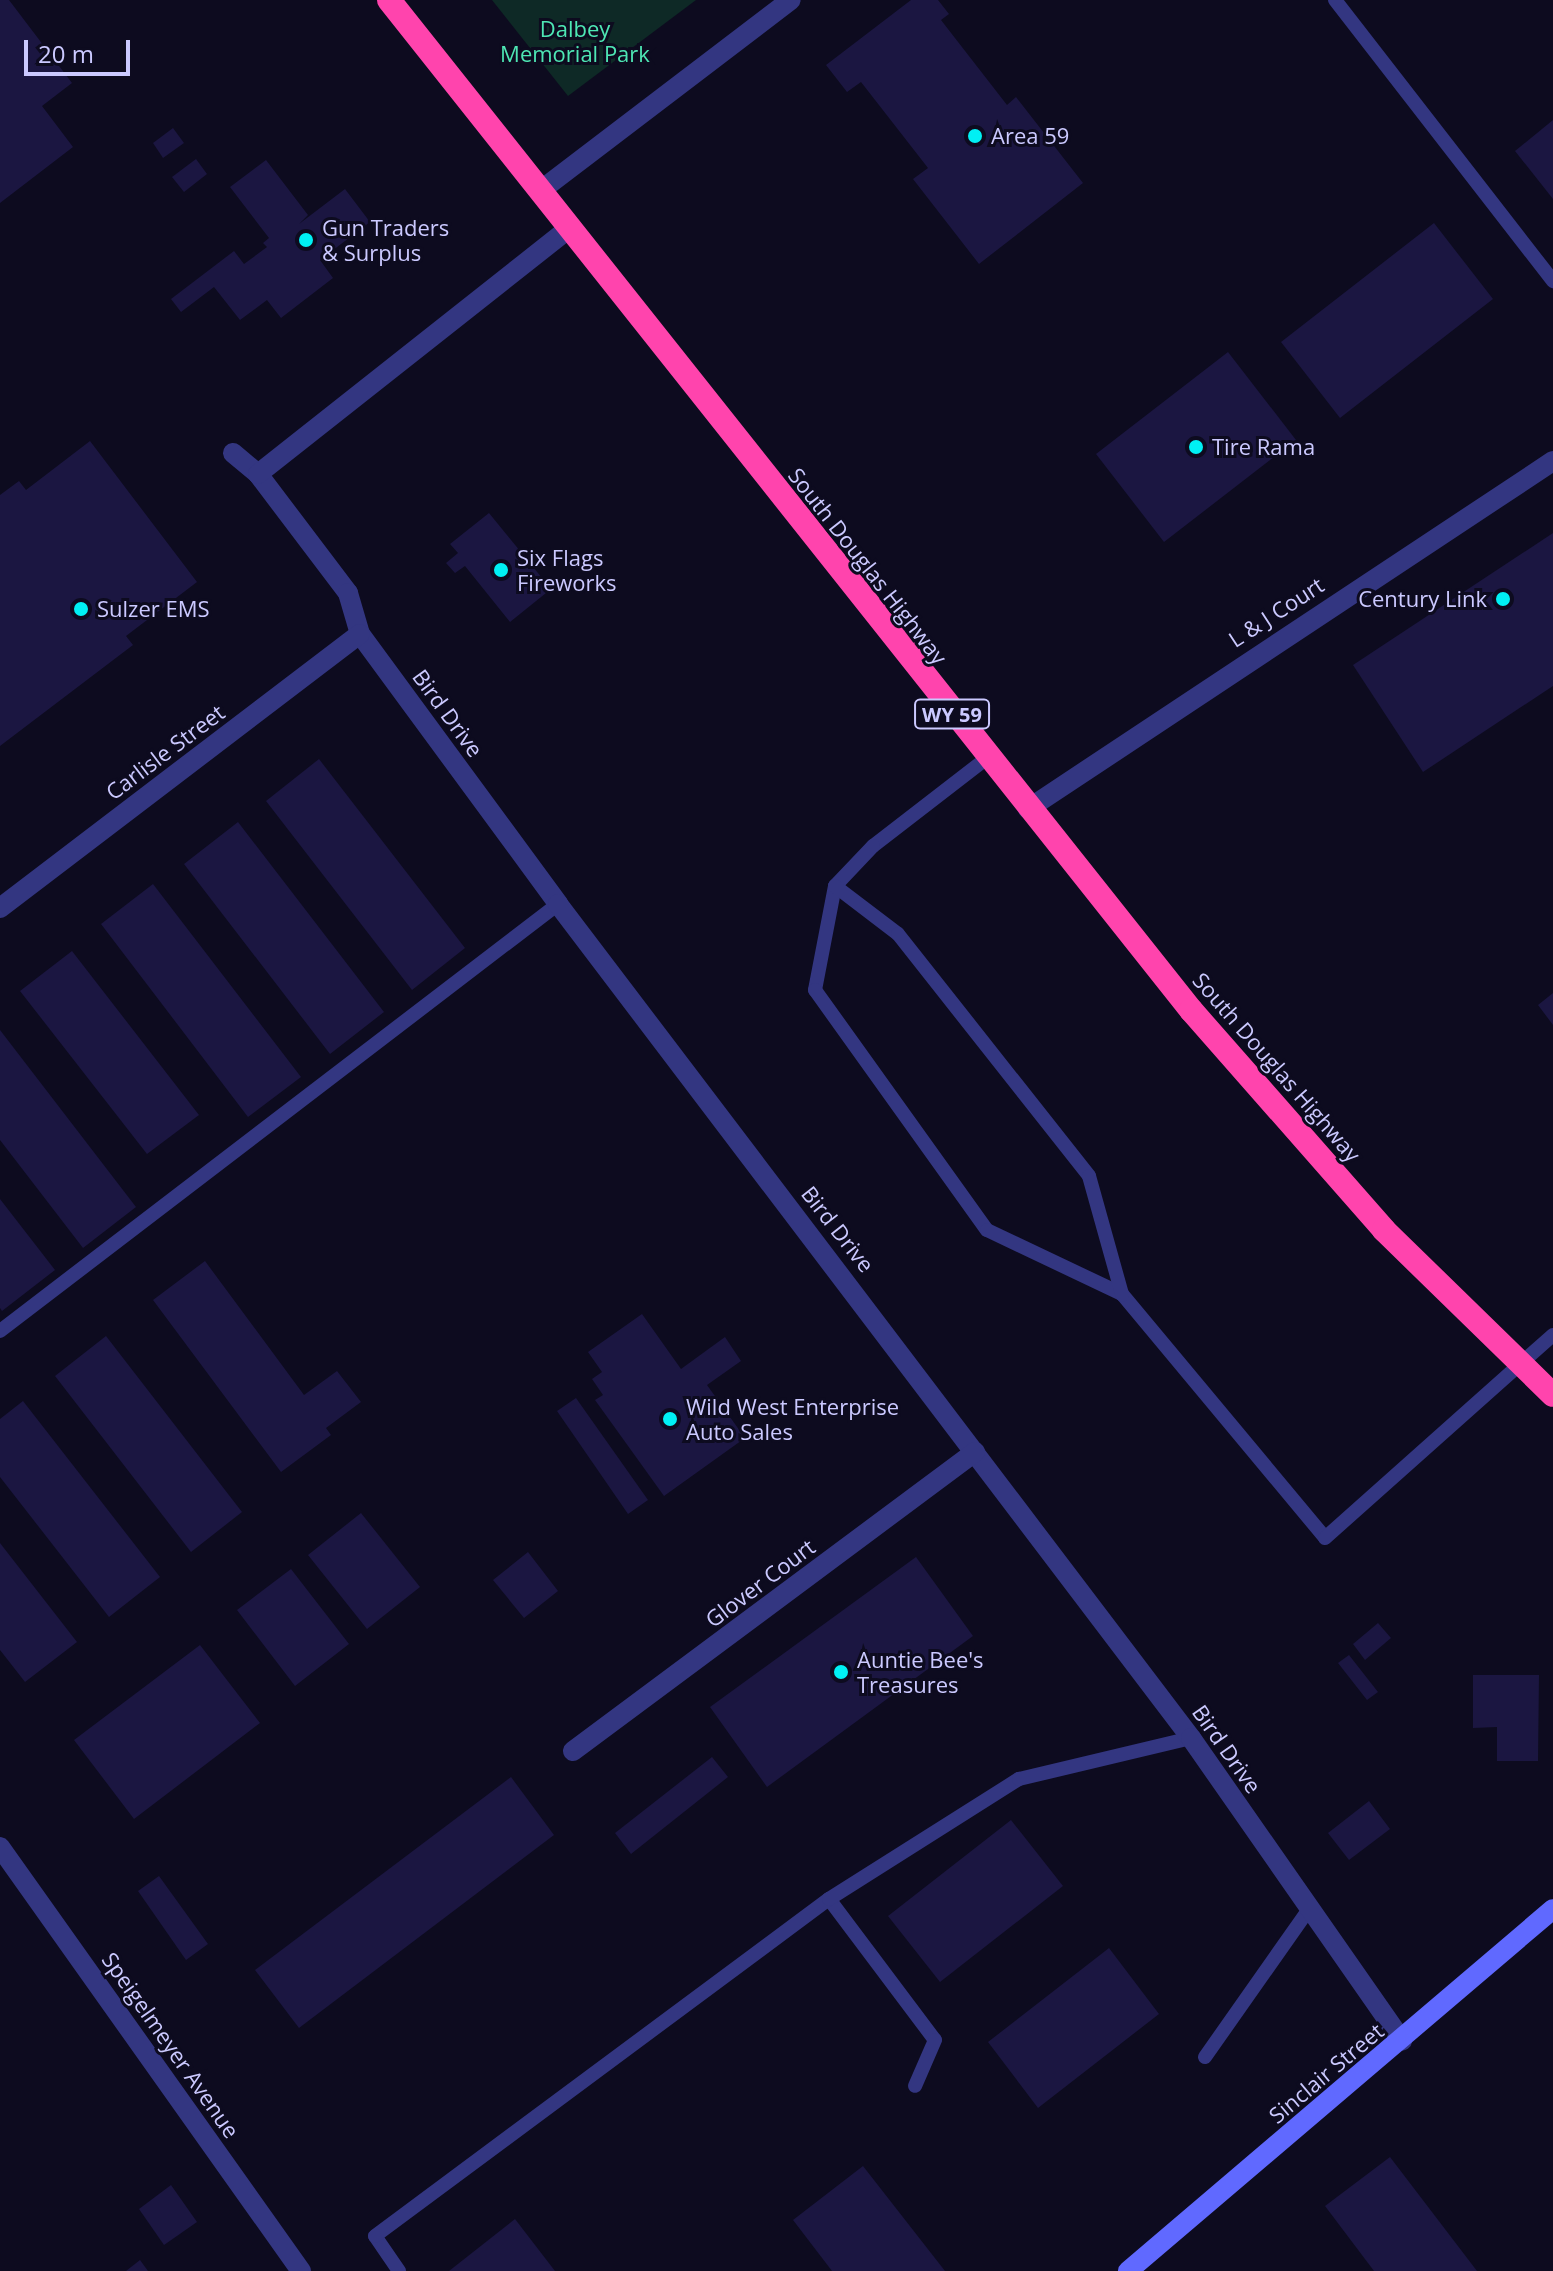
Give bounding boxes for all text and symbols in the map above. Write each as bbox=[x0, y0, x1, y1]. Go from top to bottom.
park label: Dalbey Memorial Park bbox=[500, 15, 650, 66]
scale bar bbox=[28, 24, 134, 74]
text: 20 m bbox=[38, 37, 94, 70]
place label: Area 59 bbox=[991, 123, 1069, 149]
marker: Area 59 bbox=[966, 127, 984, 145]
place label: Gun Traders & Surplus bbox=[322, 214, 449, 266]
marker: Gun Traders & Surplus bbox=[297, 231, 315, 249]
place label: Tire Rama bbox=[1212, 434, 1315, 460]
marker: Tire Rama bbox=[1187, 438, 1205, 456]
street label: South Douglas Highway bbox=[783, 463, 953, 669]
place label: Six Flags Fireworks bbox=[517, 544, 617, 596]
marker: Six Flags Fireworks bbox=[492, 561, 510, 579]
street label: L & J Court bbox=[1224, 572, 1328, 652]
place label: Century Link bbox=[1358, 586, 1487, 612]
marker: Century Link bbox=[1494, 590, 1512, 608]
place label: Sulzer EMS bbox=[97, 596, 210, 622]
marker: Sulzer EMS bbox=[72, 600, 90, 618]
street label: Bird Drive bbox=[407, 664, 489, 762]
road number: WY 59 bbox=[914, 698, 990, 730]
street label: Carlisle Street bbox=[100, 699, 230, 805]
street label: South Douglas Highway bbox=[1188, 967, 1366, 1167]
street label: Bird Drive bbox=[796, 1181, 880, 1277]
place label: Wild West Enterprise Auto Sales bbox=[686, 1393, 899, 1444]
marker: Wild West Enterprise Auto Sales bbox=[661, 1410, 679, 1428]
street label: Glover Court bbox=[700, 1533, 820, 1633]
place label: Auntie Bee's Treasures bbox=[857, 1646, 984, 1698]
marker: Auntie Bee's Treasures bbox=[832, 1663, 850, 1681]
street label: Bird Drive bbox=[1187, 1700, 1267, 1798]
street label: Speigelmeyer Avenue bbox=[97, 1947, 245, 2143]
street label: Sinclair Street bbox=[1263, 2018, 1389, 2128]

